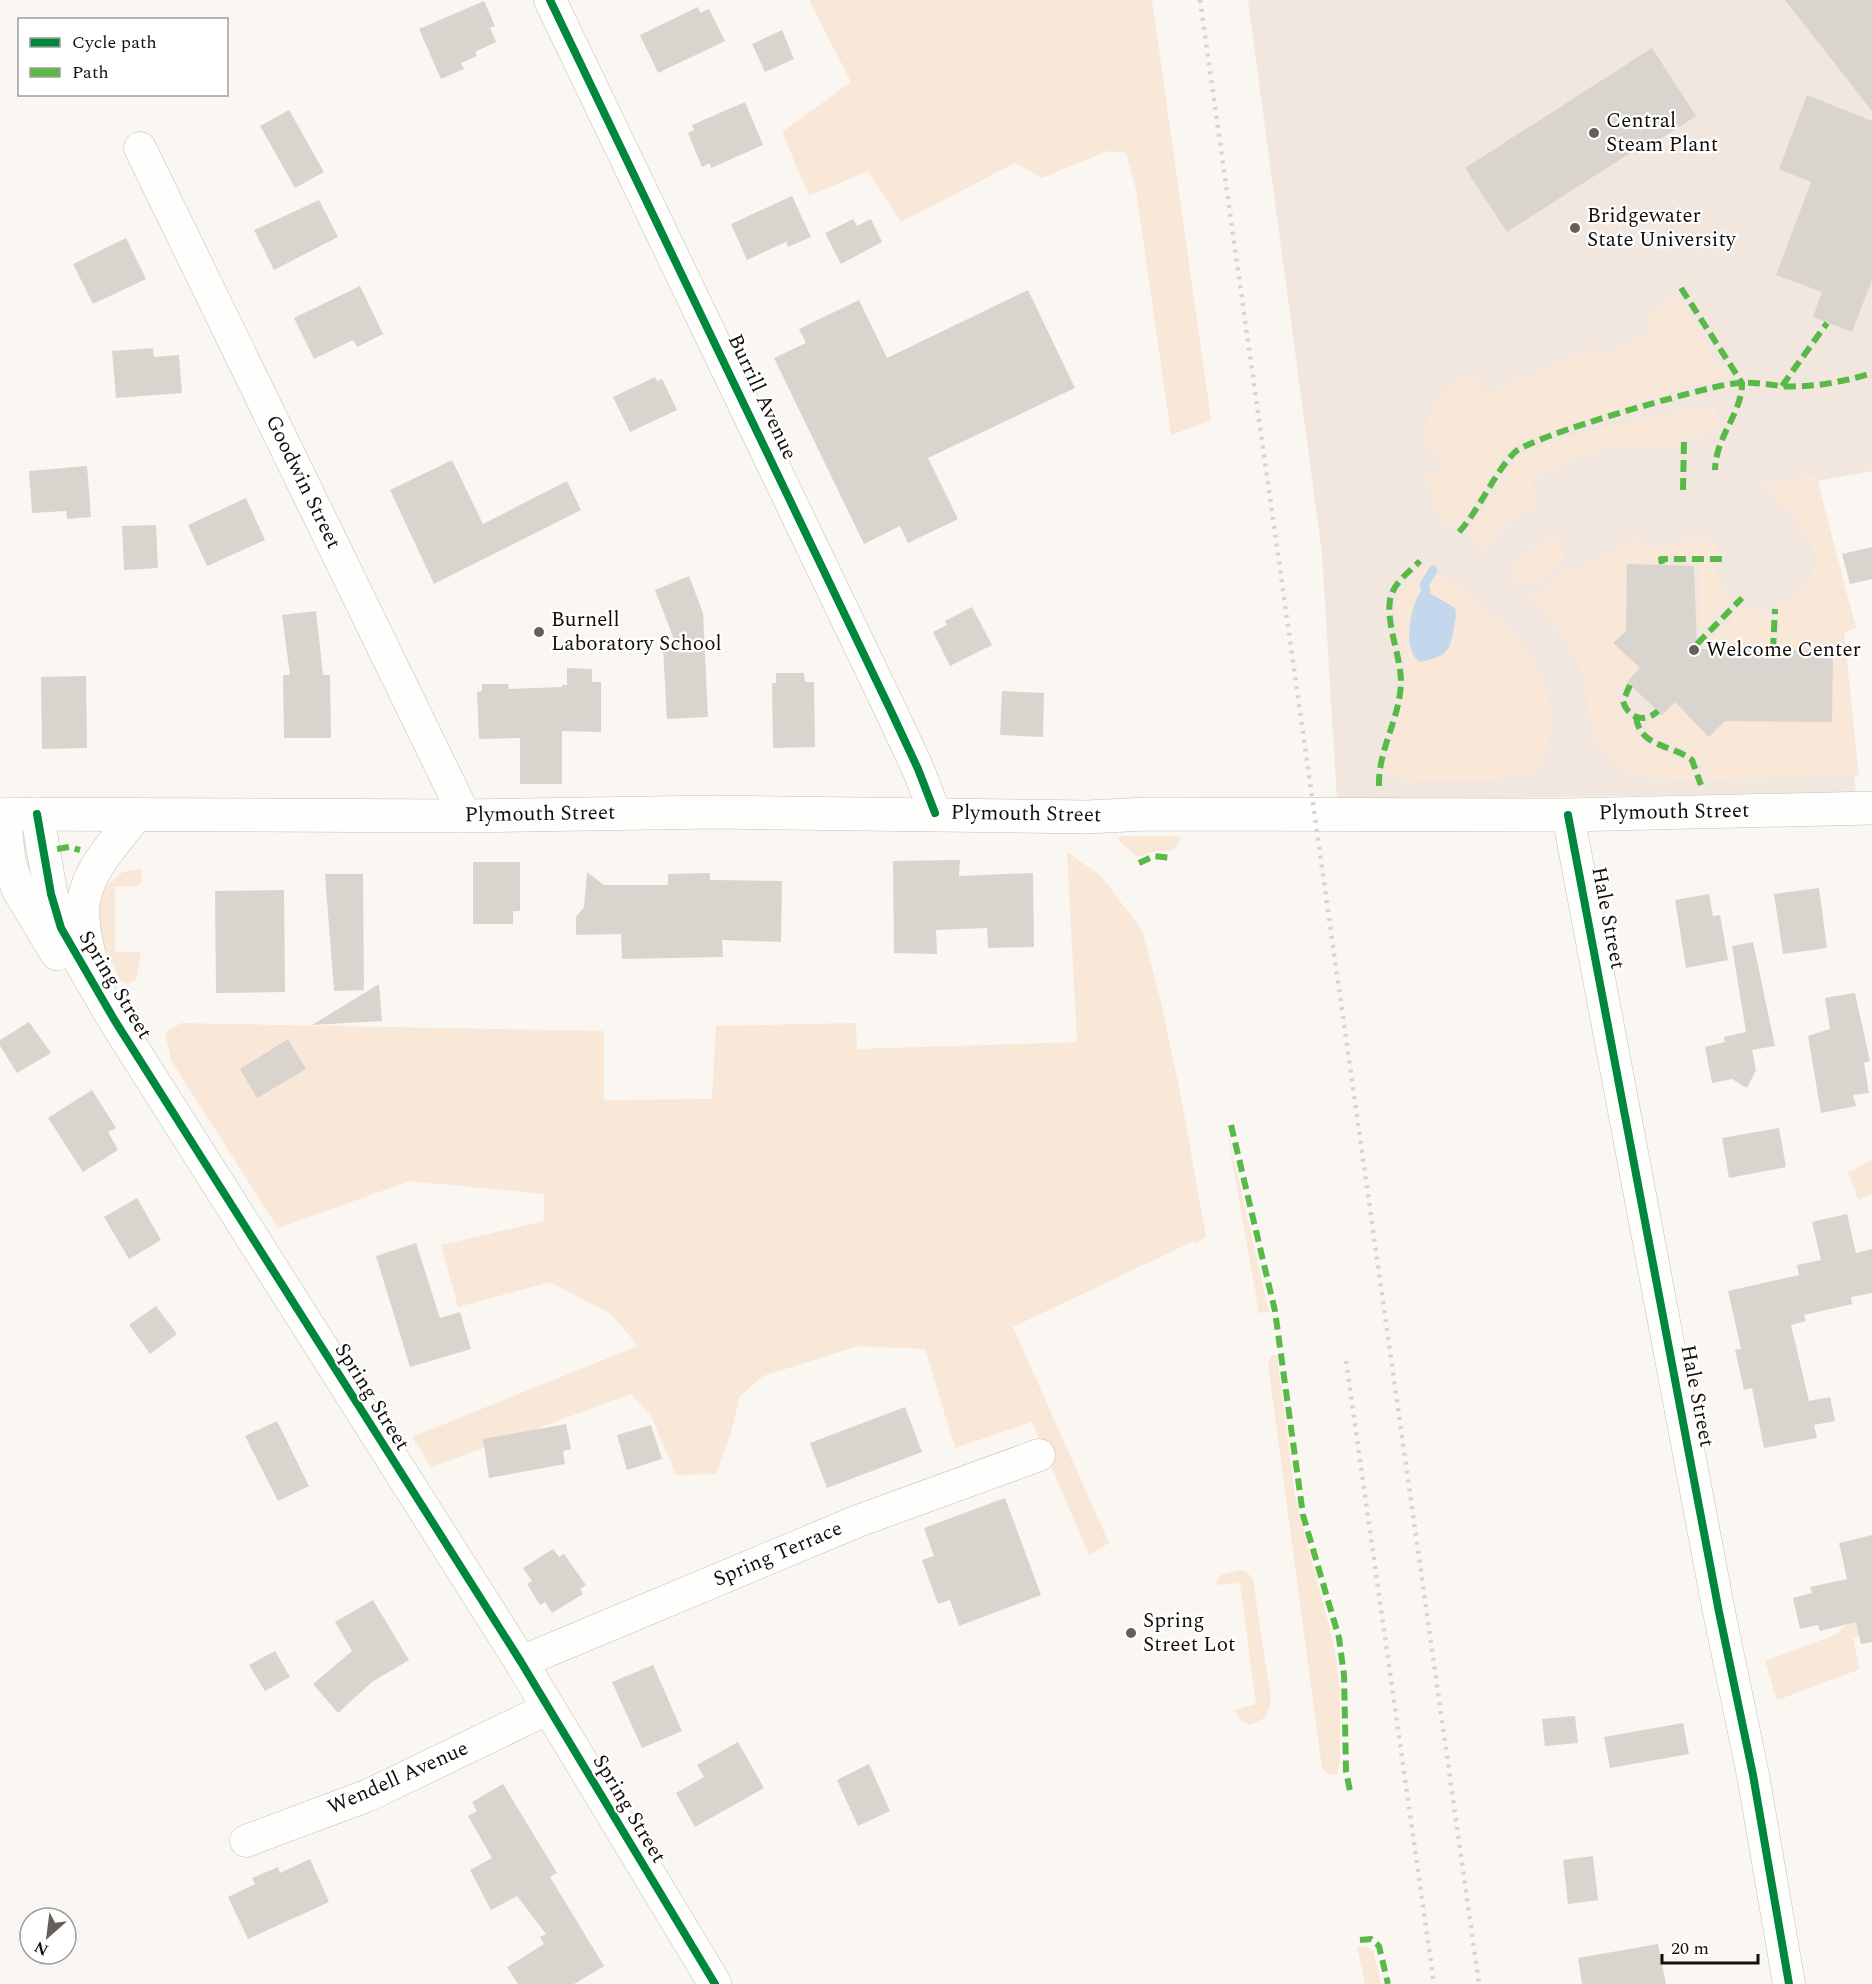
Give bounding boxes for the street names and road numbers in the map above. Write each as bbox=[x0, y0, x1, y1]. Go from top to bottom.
street label: Burrill Avenue bbox=[719, 329, 805, 465]
street label: Goodwin Street bbox=[257, 410, 349, 554]
street label: Plymouth Street bbox=[1598, 795, 1750, 829]
street label: Plymouth Street bbox=[464, 797, 616, 831]
street label: Plymouth Street bbox=[950, 797, 1102, 831]
street label: Hale Street bbox=[1582, 864, 1634, 972]
street label: Spring Street bbox=[70, 925, 160, 1045]
street label: Spring Street bbox=[326, 1337, 418, 1457]
street label: Hale Street bbox=[1671, 1342, 1723, 1450]
street label: Spring Terrace bbox=[708, 1512, 848, 1596]
street label: Wendell Avenue bbox=[322, 1733, 474, 1823]
street label: Spring Street bbox=[584, 1749, 674, 1869]

